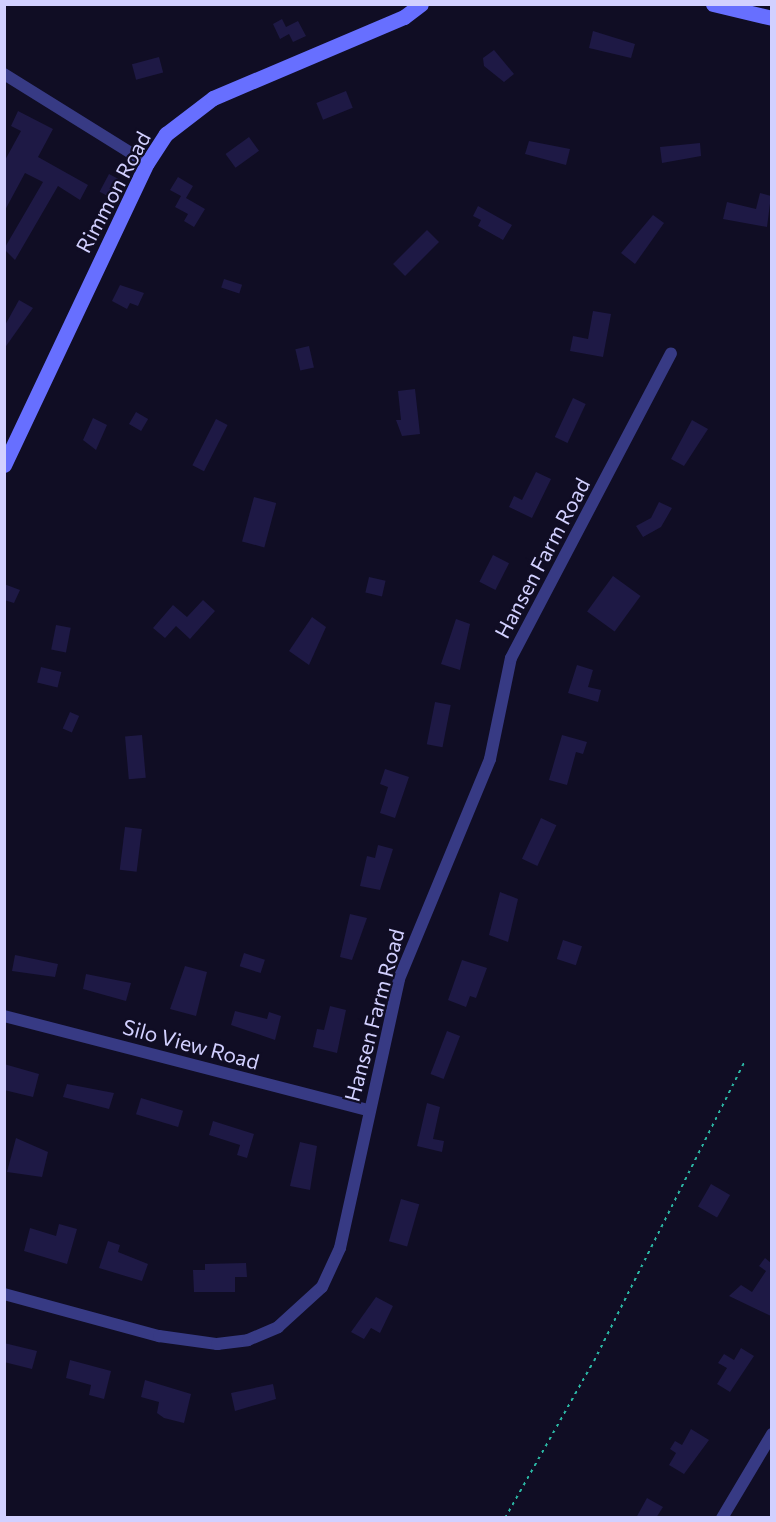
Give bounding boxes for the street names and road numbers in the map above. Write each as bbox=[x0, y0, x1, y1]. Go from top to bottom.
street label: Rimmon Road bbox=[70, 127, 156, 257]
street label: Hansen Farm Road bbox=[489, 474, 595, 642]
street label: Hansen Farm Road bbox=[339, 926, 409, 1104]
street label: Silo View Road bbox=[120, 1014, 262, 1074]

